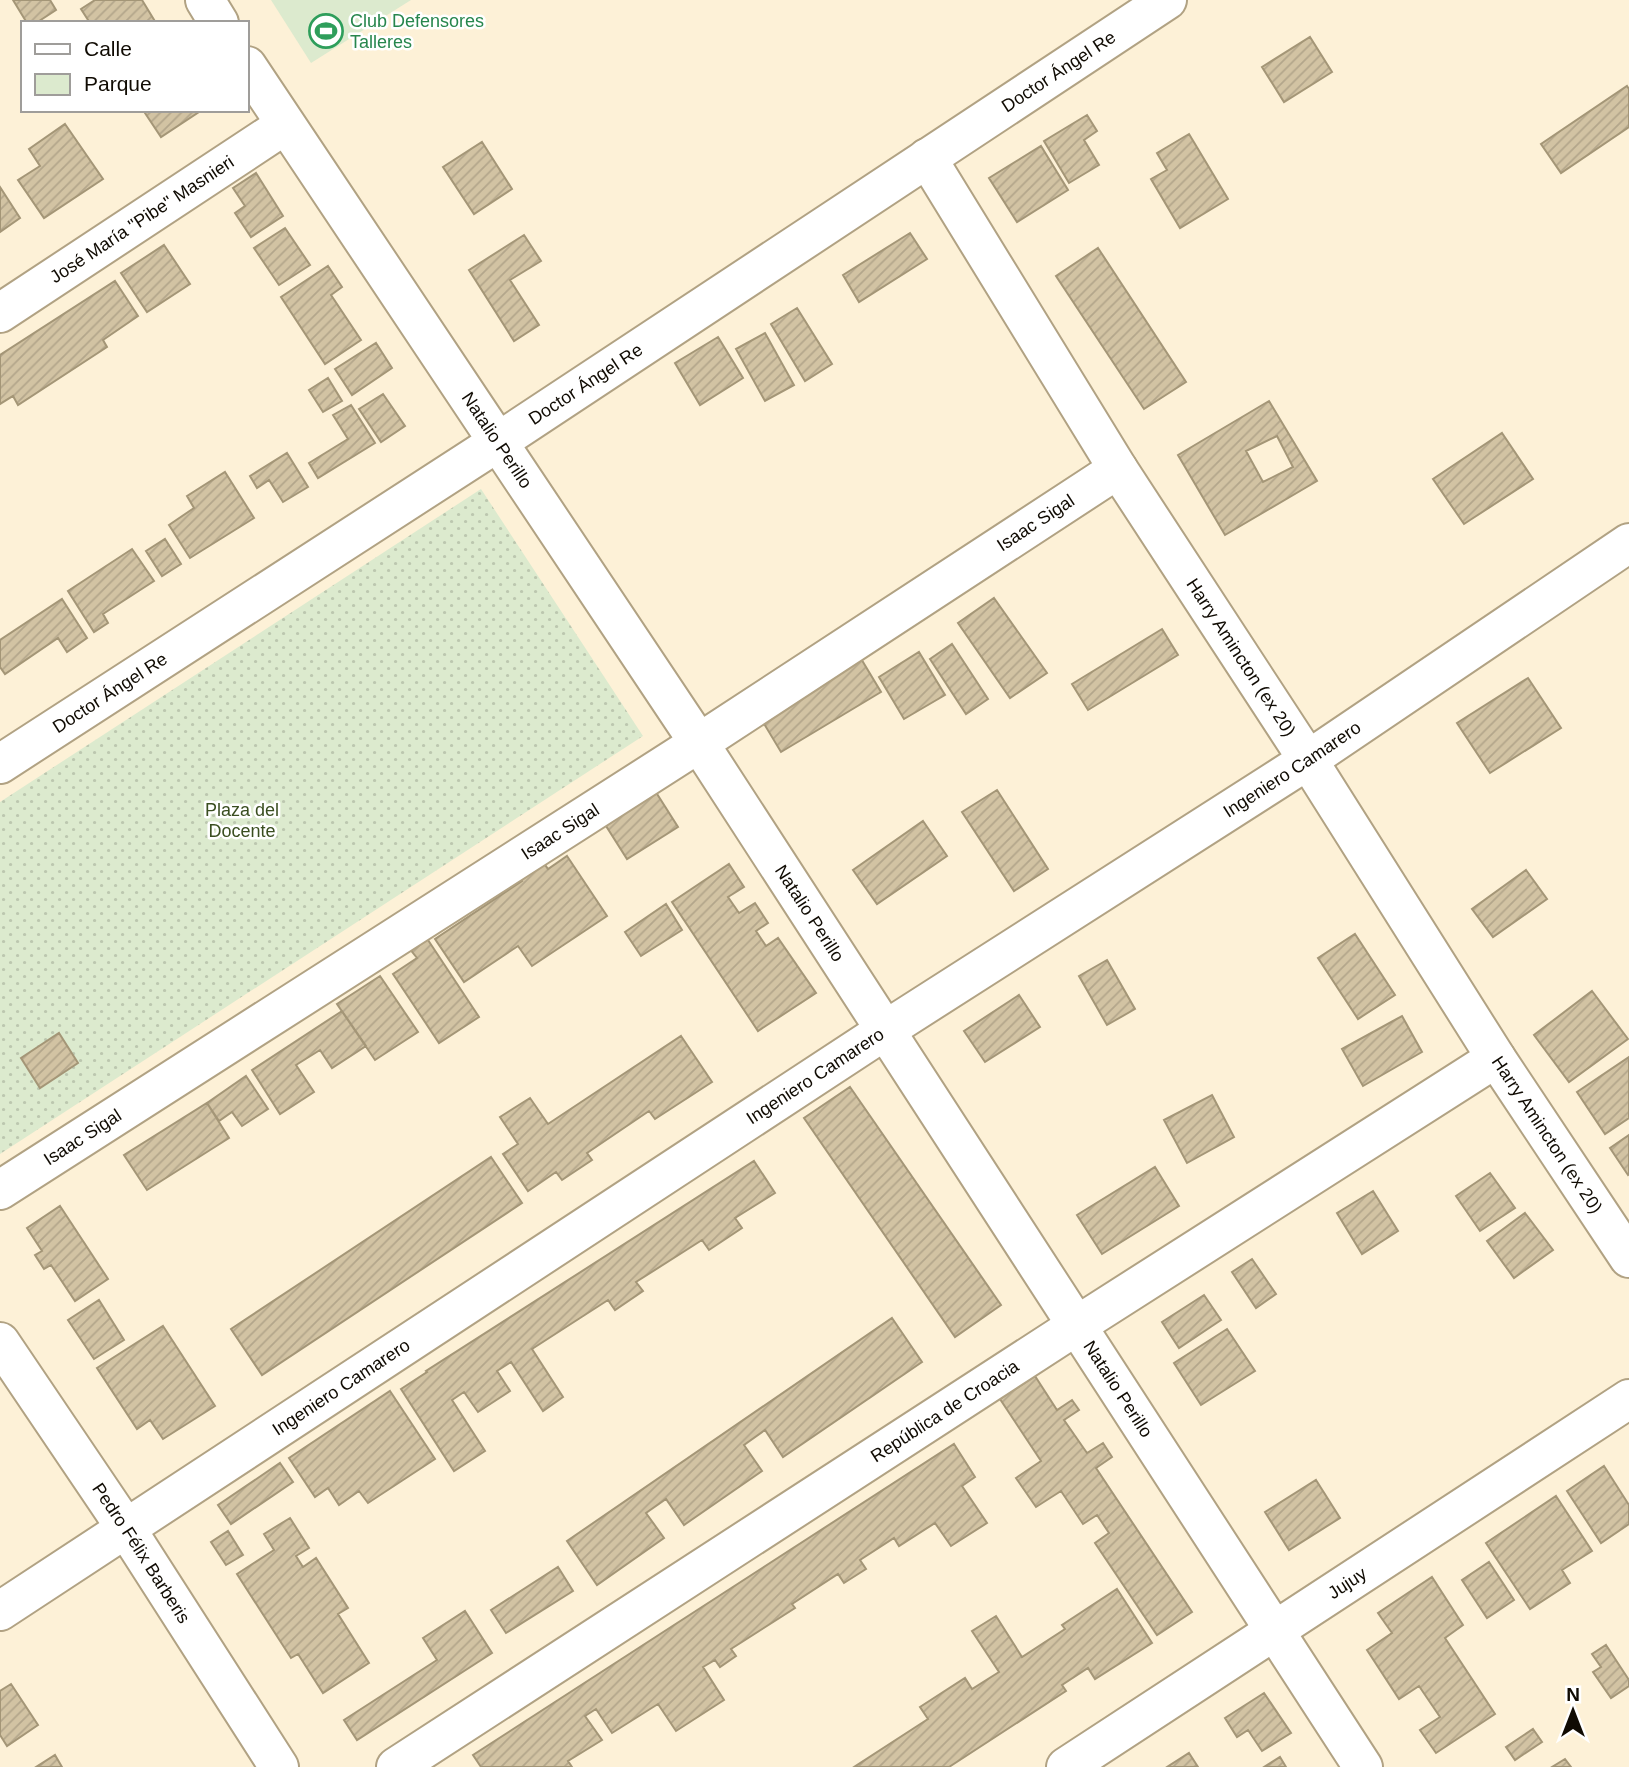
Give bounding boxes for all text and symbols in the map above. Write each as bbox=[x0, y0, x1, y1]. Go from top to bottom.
place label: Club Defensores Talleres bbox=[350, 11, 484, 52]
sports icon: Club Defensores Talleres bbox=[307, 12, 345, 50]
legend bbox=[21, 21, 248, 112]
street label: Doctor Ángel Re bbox=[998, 27, 1119, 116]
text: Calle bbox=[84, 37, 132, 60]
text: Parque bbox=[84, 72, 152, 95]
street label: José María "Pibe" Masnieri bbox=[46, 152, 238, 287]
street label: Doctor Ángel Re bbox=[525, 339, 646, 429]
street label: Natalio Perillo bbox=[458, 388, 536, 492]
street label: Isaac Sigal bbox=[993, 490, 1078, 555]
street label: Harry Amincton (ex 20) bbox=[1182, 575, 1300, 740]
street label: Doctor Ángel Re bbox=[49, 649, 171, 737]
street label: Ingeniero Camarero bbox=[1220, 717, 1365, 822]
park label: Plaza del Docente bbox=[205, 800, 279, 841]
street label: Isaac Sigal bbox=[518, 800, 603, 864]
street label: Natalio Perillo bbox=[771, 861, 848, 965]
street label: Ingeniero Camarero bbox=[743, 1024, 888, 1128]
street label: Harry Amincton (ex 20) bbox=[1488, 1053, 1606, 1217]
street label: Isaac Sigal bbox=[40, 1105, 125, 1169]
street label: Ingeniero Camarero bbox=[269, 1335, 414, 1439]
street label: Natalio Perillo bbox=[1079, 1337, 1157, 1441]
street label: República de Croacia bbox=[867, 1355, 1023, 1466]
street label: Pedro Félix Barberis bbox=[88, 1479, 194, 1627]
street label: Jujuy bbox=[1324, 1563, 1370, 1603]
north arrow bbox=[1538, 1676, 1608, 1746]
text: N bbox=[1566, 1684, 1580, 1705]

